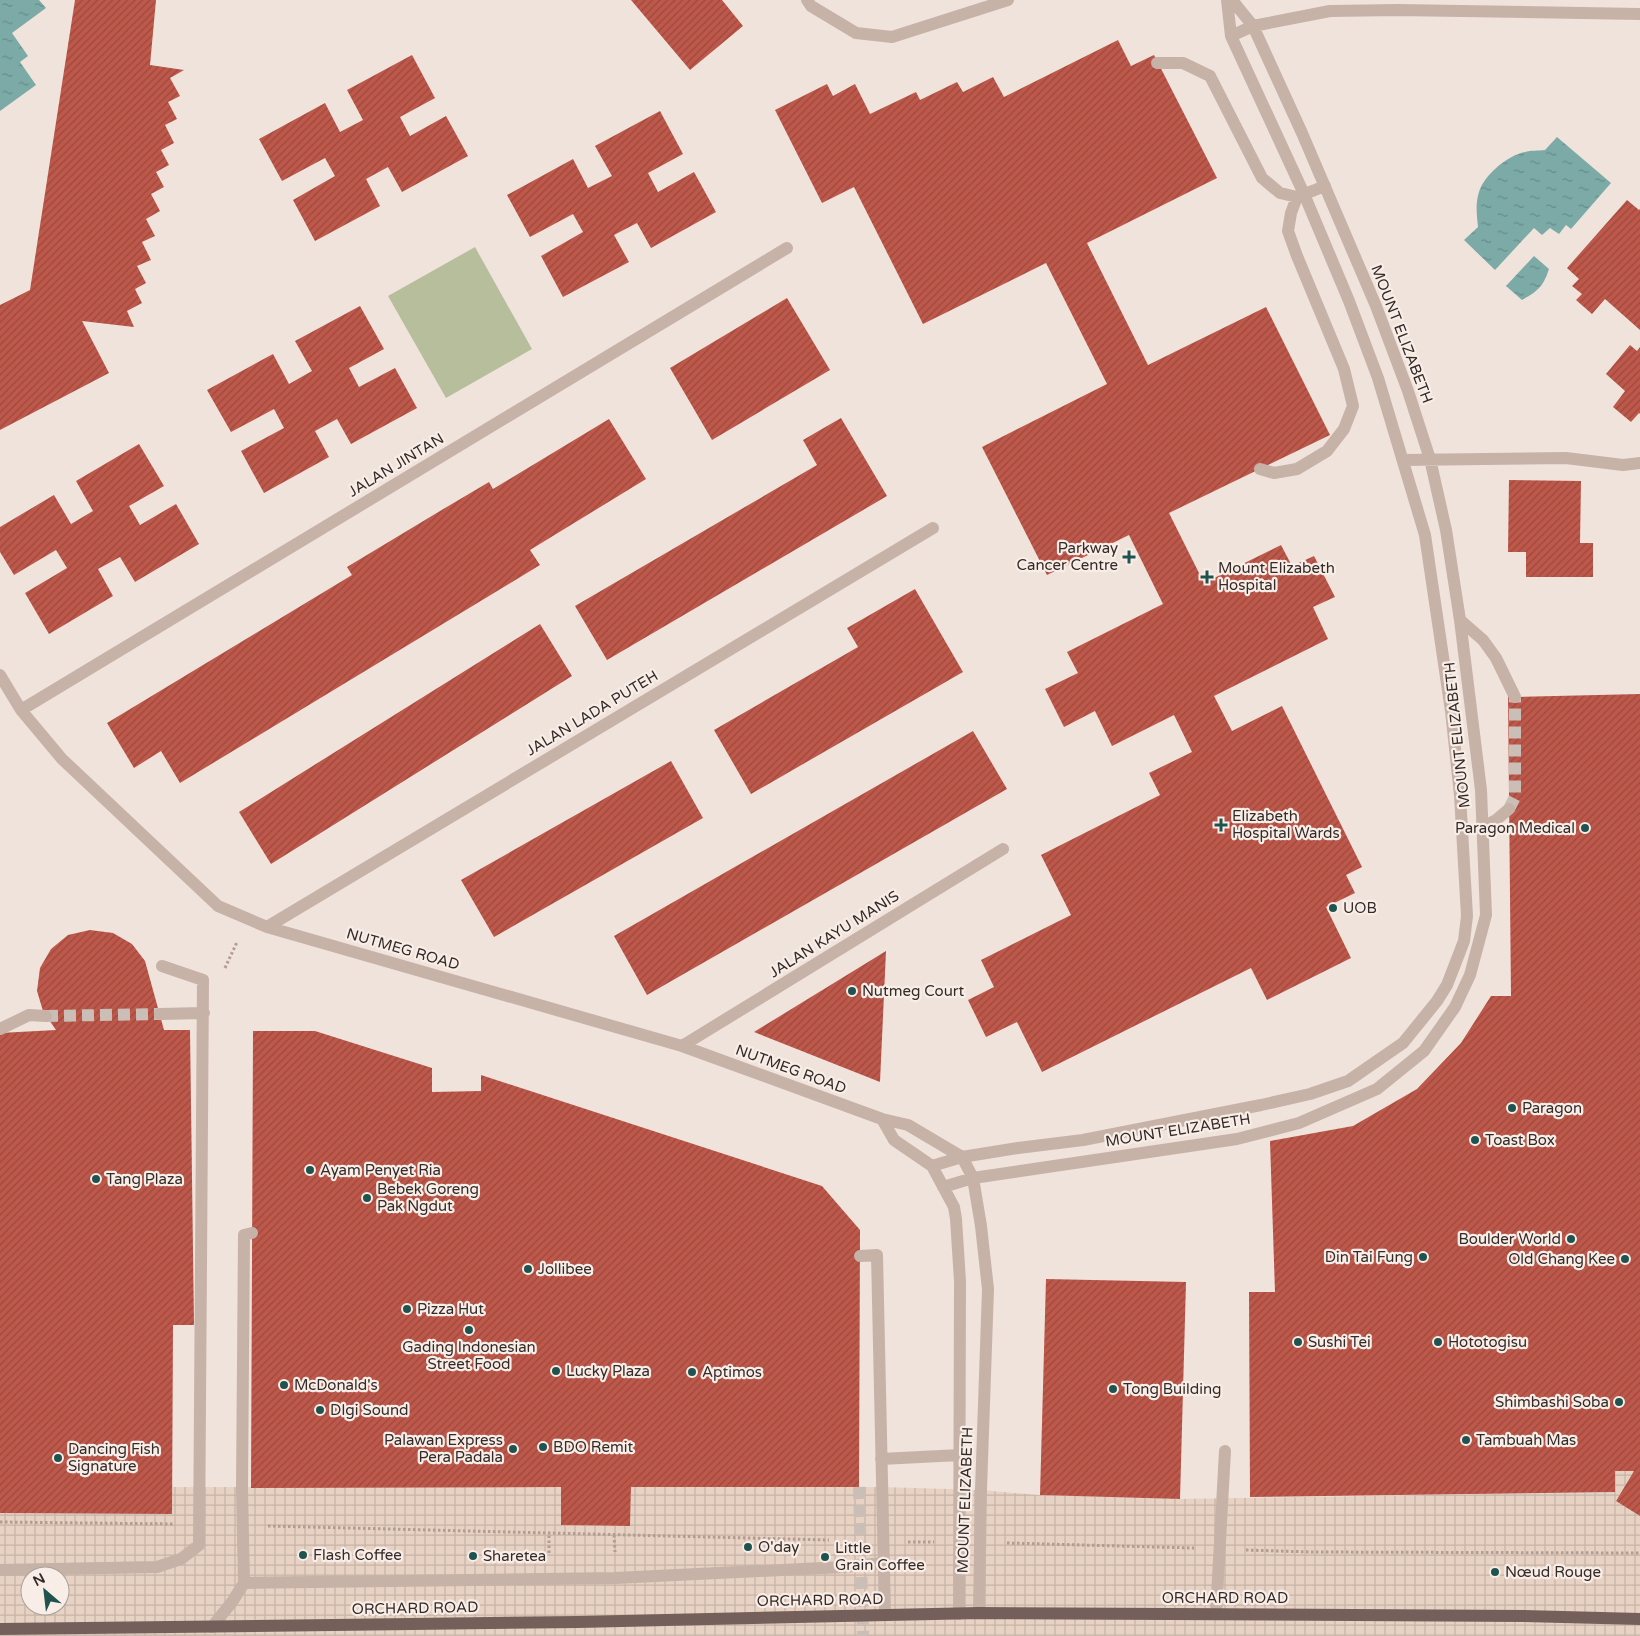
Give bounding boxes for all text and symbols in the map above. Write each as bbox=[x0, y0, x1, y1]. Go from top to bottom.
street label: MOUNT ELIZABETH bbox=[1367, 262, 1437, 406]
street label: JALAN JINTAN bbox=[345, 429, 447, 501]
place label: Parkway Cancer Centre bbox=[1017, 539, 1118, 574]
marker: Parkway Cancer Centre bbox=[1122, 550, 1136, 564]
place label: Mount Elizabeth Hospital bbox=[1218, 559, 1335, 594]
marker: Mount Elizabeth Hospital bbox=[1200, 570, 1214, 584]
street label: MOUNT ELIZABETH bbox=[1440, 661, 1474, 809]
street label: JALAN LADA PUTEH bbox=[523, 666, 661, 760]
place label: Elizabeth Hospital Wards bbox=[1232, 807, 1340, 842]
marker: Elizabeth Hospital Wards bbox=[1214, 818, 1228, 832]
place label: Paragon Medical bbox=[1455, 819, 1575, 837]
marker: Paragon Medical bbox=[1579, 822, 1591, 834]
street label: JALAN KAYU MANIS bbox=[766, 887, 902, 981]
place label: UOB bbox=[1343, 899, 1377, 917]
marker: UOB bbox=[1327, 902, 1339, 914]
street label: NUTMEG ROAD bbox=[344, 924, 462, 974]
place label: Nutmeg Court bbox=[862, 982, 965, 1000]
marker: Nutmeg Court bbox=[846, 985, 858, 997]
street label: NUTMEG ROAD bbox=[733, 1041, 849, 1097]
place label: Paragon bbox=[1522, 1099, 1582, 1117]
marker: Paragon bbox=[1506, 1102, 1518, 1114]
street label: MOUNT ELIZABETH bbox=[1104, 1110, 1252, 1150]
place label: Toast Box bbox=[1485, 1131, 1555, 1149]
marker: Toast Box bbox=[1469, 1134, 1481, 1146]
place label: Ayam Penyet Ria bbox=[320, 1161, 441, 1179]
marker: Ayam Penyet Ria bbox=[304, 1164, 316, 1176]
place label: Tang Plaza bbox=[106, 1170, 183, 1188]
marker: Tang Plaza bbox=[90, 1173, 102, 1185]
place label: Bebek Goreng Pak Ngdut bbox=[377, 1180, 479, 1215]
marker: Bebek Goreng Pak Ngdut bbox=[361, 1192, 373, 1204]
place label: Boulder World bbox=[1459, 1230, 1561, 1248]
marker: Boulder World bbox=[1565, 1233, 1577, 1245]
place label: Din Tai Fung bbox=[1325, 1248, 1413, 1266]
place label: Old Chang Kee bbox=[1508, 1250, 1615, 1268]
marker: Din Tai Fung bbox=[1417, 1251, 1429, 1263]
marker: Old Chang Kee bbox=[1619, 1253, 1631, 1265]
place label: Jollibee bbox=[538, 1260, 592, 1278]
marker: Jollibee bbox=[522, 1263, 534, 1275]
place label: Pizza Hut bbox=[417, 1300, 484, 1318]
marker: Pizza Hut bbox=[401, 1303, 413, 1315]
marker: Gading Indonesian Street Food bbox=[463, 1324, 475, 1336]
place label: Sushi Tei bbox=[1308, 1333, 1371, 1351]
place label: Hototogisu bbox=[1448, 1333, 1527, 1351]
marker: Sushi Tei bbox=[1292, 1336, 1304, 1348]
marker: Hototogisu bbox=[1432, 1336, 1444, 1348]
place label: Gading Indonesian Street Food bbox=[402, 1338, 536, 1373]
place label: Lucky Plaza bbox=[566, 1362, 650, 1380]
place label: Aptimos bbox=[702, 1363, 762, 1381]
marker: Lucky Plaza bbox=[550, 1365, 562, 1377]
marker: Aptimos bbox=[686, 1366, 698, 1378]
place label: McDonald's bbox=[294, 1376, 378, 1394]
marker: McDonald's bbox=[278, 1379, 290, 1391]
place label: Tong Building bbox=[1123, 1380, 1222, 1398]
marker: Tong Building bbox=[1107, 1383, 1119, 1395]
place label: Shimbashi Soba bbox=[1495, 1393, 1609, 1411]
marker: Shimbashi Soba bbox=[1613, 1396, 1625, 1408]
place label: DIgi Sound bbox=[330, 1401, 409, 1419]
marker: DIgi Sound bbox=[314, 1404, 326, 1416]
street label: MOUNT ELIZABETH bbox=[953, 1426, 977, 1574]
place label: Palawan Express Pera Padala bbox=[384, 1431, 503, 1466]
place label: Tambuah Mas bbox=[1476, 1431, 1576, 1449]
marker: Tambuah Mas bbox=[1460, 1434, 1472, 1446]
place label: BDO Remit bbox=[553, 1438, 633, 1456]
place label: Dancing Fish Signature bbox=[68, 1440, 160, 1475]
marker: BDO Remit bbox=[537, 1441, 549, 1453]
marker: Palawan Express Pera Padala bbox=[507, 1443, 519, 1455]
marker: Dancing Fish Signature bbox=[52, 1452, 64, 1464]
place label: O'day bbox=[758, 1538, 799, 1556]
place label: Little Grain Coffee bbox=[835, 1539, 925, 1574]
marker: O'day bbox=[742, 1541, 754, 1553]
place label: Flash Coffee bbox=[313, 1546, 402, 1564]
place label: Sharetea bbox=[483, 1547, 546, 1565]
marker: Flash Coffee bbox=[297, 1549, 309, 1561]
marker: Sharetea bbox=[467, 1550, 479, 1562]
marker: Little Grain Coffee bbox=[819, 1551, 831, 1563]
place label: Nœud Rouge bbox=[1505, 1563, 1601, 1581]
north arrow bbox=[20, 1566, 70, 1616]
marker: Nœud Rouge bbox=[1489, 1566, 1501, 1578]
text: N bbox=[30, 1570, 48, 1590]
street label: ORCHARD ROAD bbox=[1162, 1589, 1288, 1607]
street label: ORCHARD ROAD bbox=[756, 1590, 884, 1610]
street label: ORCHARD ROAD bbox=[351, 1598, 479, 1618]

